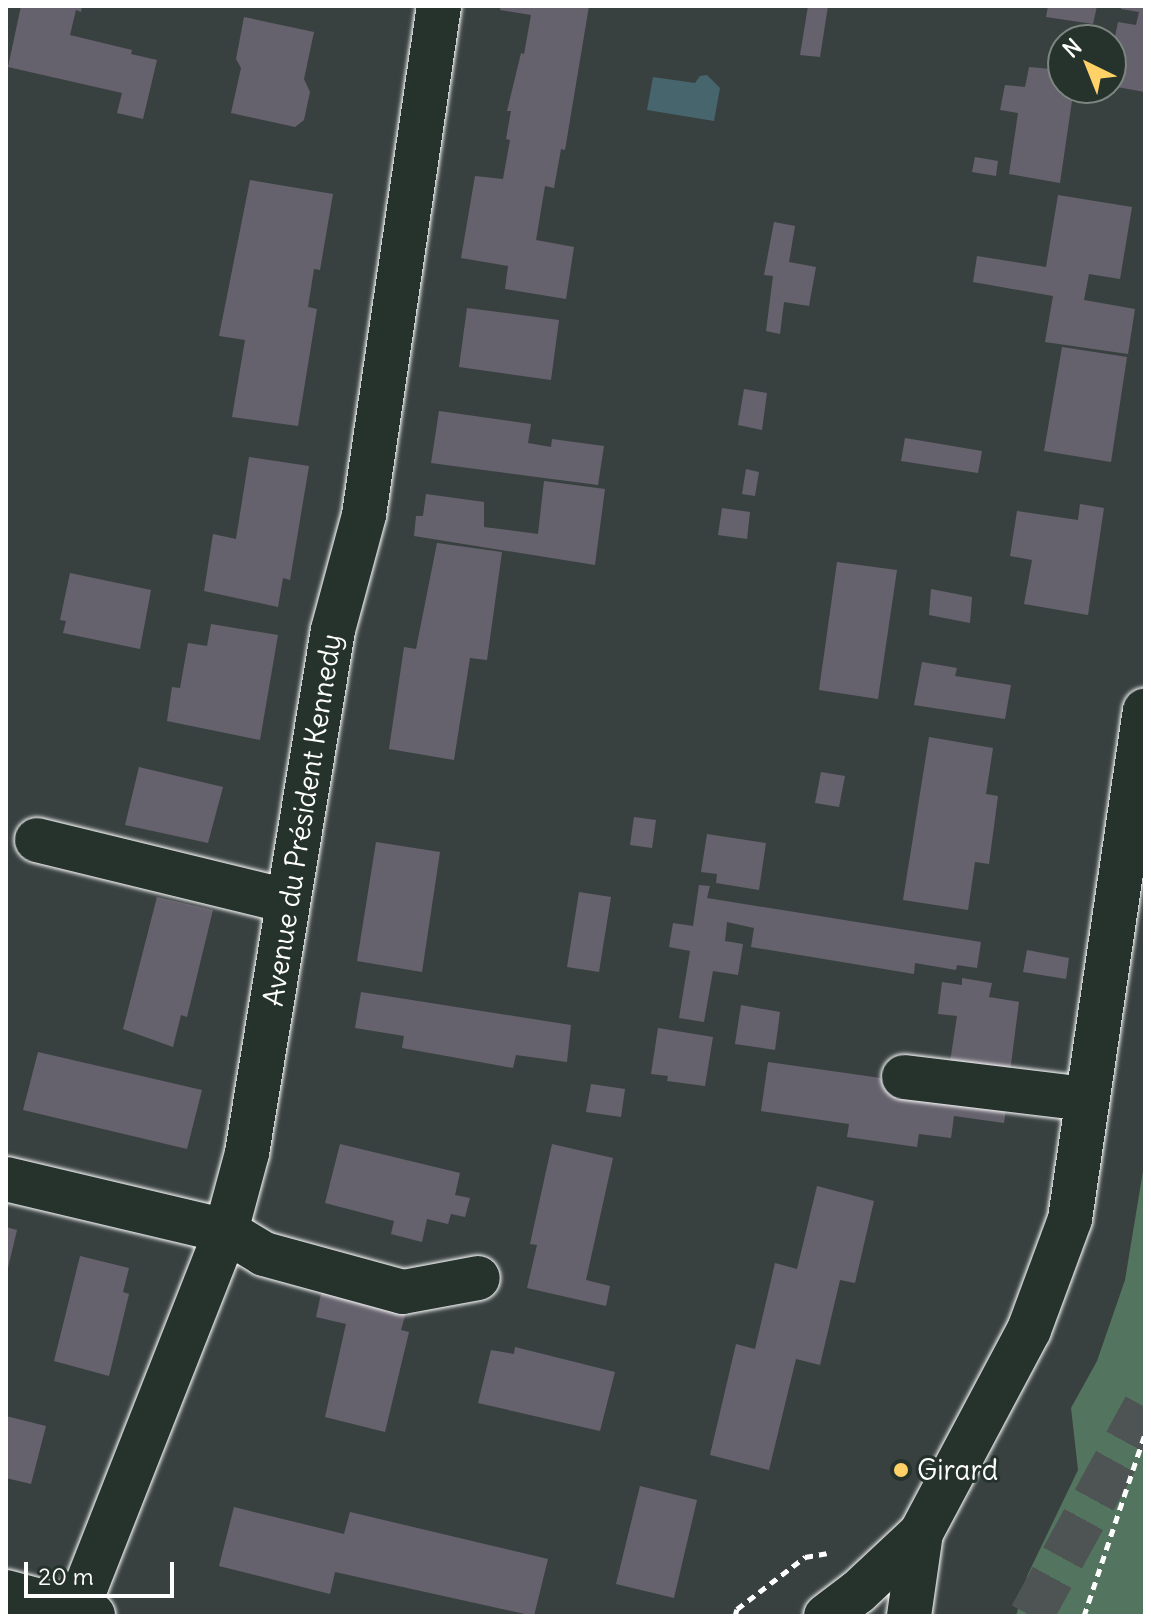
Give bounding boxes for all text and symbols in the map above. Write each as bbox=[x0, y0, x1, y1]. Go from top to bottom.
north arrow bbox=[1047, 24, 1127, 104]
text: N bbox=[1057, 32, 1087, 63]
street label: Avenue du Président Kennedy bbox=[256, 631, 348, 1009]
place label: Girard bbox=[917, 1453, 998, 1487]
marker: Girard bbox=[892, 1461, 910, 1479]
scale bar bbox=[28, 1546, 178, 1596]
text: 20 m bbox=[38, 1561, 94, 1591]

